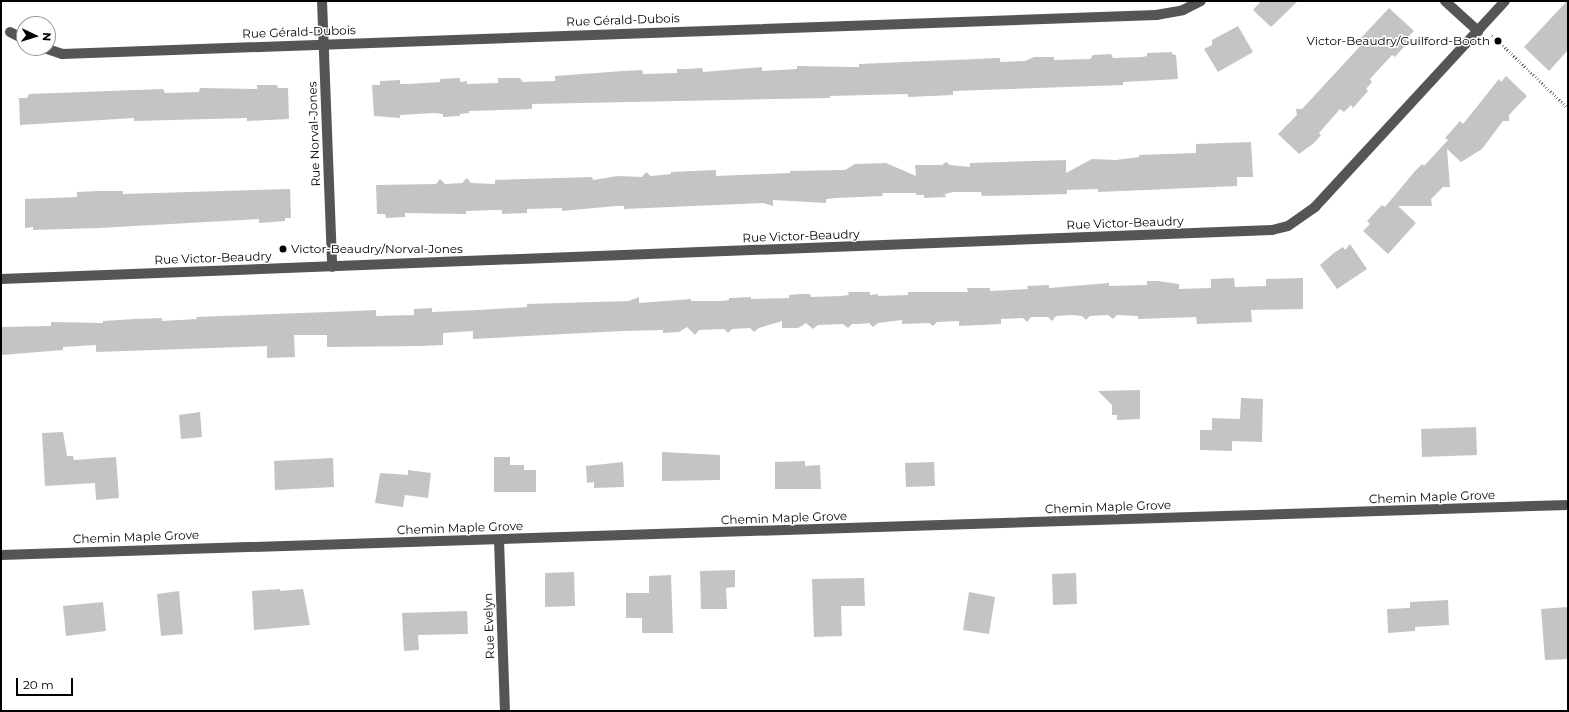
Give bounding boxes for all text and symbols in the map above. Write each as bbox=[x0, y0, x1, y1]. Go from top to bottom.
street label: Rue Gérald-Dubois bbox=[566, 11, 680, 29]
north arrow bbox=[16, 16, 56, 56]
street label: Rue Gérald-Dubois bbox=[242, 23, 356, 41]
text: N bbox=[40, 32, 54, 42]
place label: Victor-Beaudry/Guilford-Booth bbox=[1307, 34, 1490, 48]
marker: Victor-Beaudry/Guilford-Booth bbox=[1493, 36, 1503, 46]
street label: Rue Norval-Jones bbox=[305, 81, 323, 187]
street label: Rue Victor-Beaudry bbox=[1066, 214, 1184, 232]
street label: Rue Victor-Beaudry bbox=[742, 227, 860, 245]
place label: Victor-Beaudry/Norval-Jones bbox=[291, 242, 463, 256]
marker: Victor-Beaudry/Norval-Jones bbox=[278, 244, 288, 254]
street label: Rue Victor-Beaudry bbox=[154, 249, 272, 267]
street label: Chemin Maple Grove bbox=[1369, 488, 1495, 506]
street label: Chemin Maple Grove bbox=[1045, 498, 1171, 516]
street label: Chemin Maple Grove bbox=[721, 509, 847, 527]
street label: Chemin Maple Grove bbox=[397, 519, 523, 537]
street label: Chemin Maple Grove bbox=[73, 528, 199, 546]
street label: Rue Evelyn bbox=[481, 593, 497, 659]
scale bar bbox=[18, 670, 75, 696]
text: 20 m bbox=[23, 677, 54, 692]

